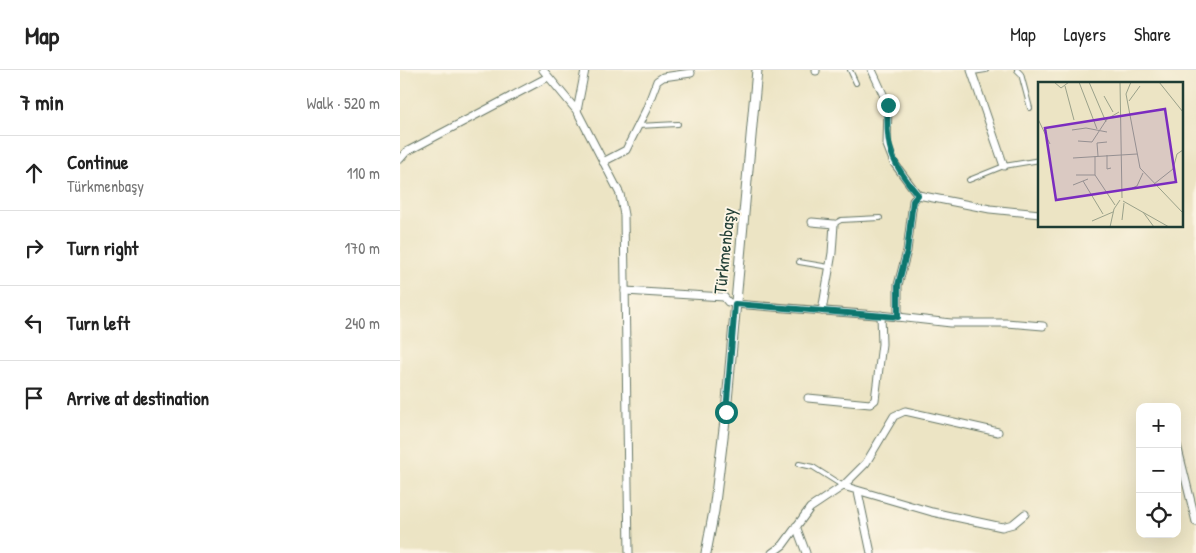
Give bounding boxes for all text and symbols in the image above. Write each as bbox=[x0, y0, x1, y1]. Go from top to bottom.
text: Map bbox=[25, 19, 59, 51]
text: Map bbox=[1010, 22, 1036, 47]
text: Layers bbox=[1064, 22, 1106, 47]
text: Share bbox=[1134, 22, 1171, 47]
inset map bbox=[1038, 82, 1184, 228]
text: 7 min bbox=[20, 88, 64, 117]
text: Walk · 520 m bbox=[306, 92, 380, 114]
route end bbox=[877, 94, 900, 117]
text: Continue bbox=[67, 149, 128, 175]
icon: ahead bbox=[20, 159, 48, 187]
text: 110 m bbox=[347, 162, 380, 184]
text: Türkmenbaşy bbox=[67, 175, 144, 197]
street label: Türkmenbaşy bbox=[707, 206, 741, 295]
icon: right bbox=[20, 234, 48, 262]
text: Turn right bbox=[67, 235, 138, 261]
text: 170 m bbox=[345, 237, 380, 259]
icon: left bbox=[20, 309, 48, 337]
text: Turn left bbox=[67, 310, 130, 336]
text: 240 m bbox=[345, 312, 380, 334]
icon: arrive bbox=[20, 384, 48, 412]
text: Arrive at destination bbox=[67, 385, 209, 411]
route start bbox=[715, 401, 738, 424]
map controls bbox=[1136, 403, 1181, 538]
button: + bbox=[1136, 403, 1181, 448]
button: − bbox=[1136, 448, 1181, 493]
button: locate bbox=[1136, 493, 1181, 538]

